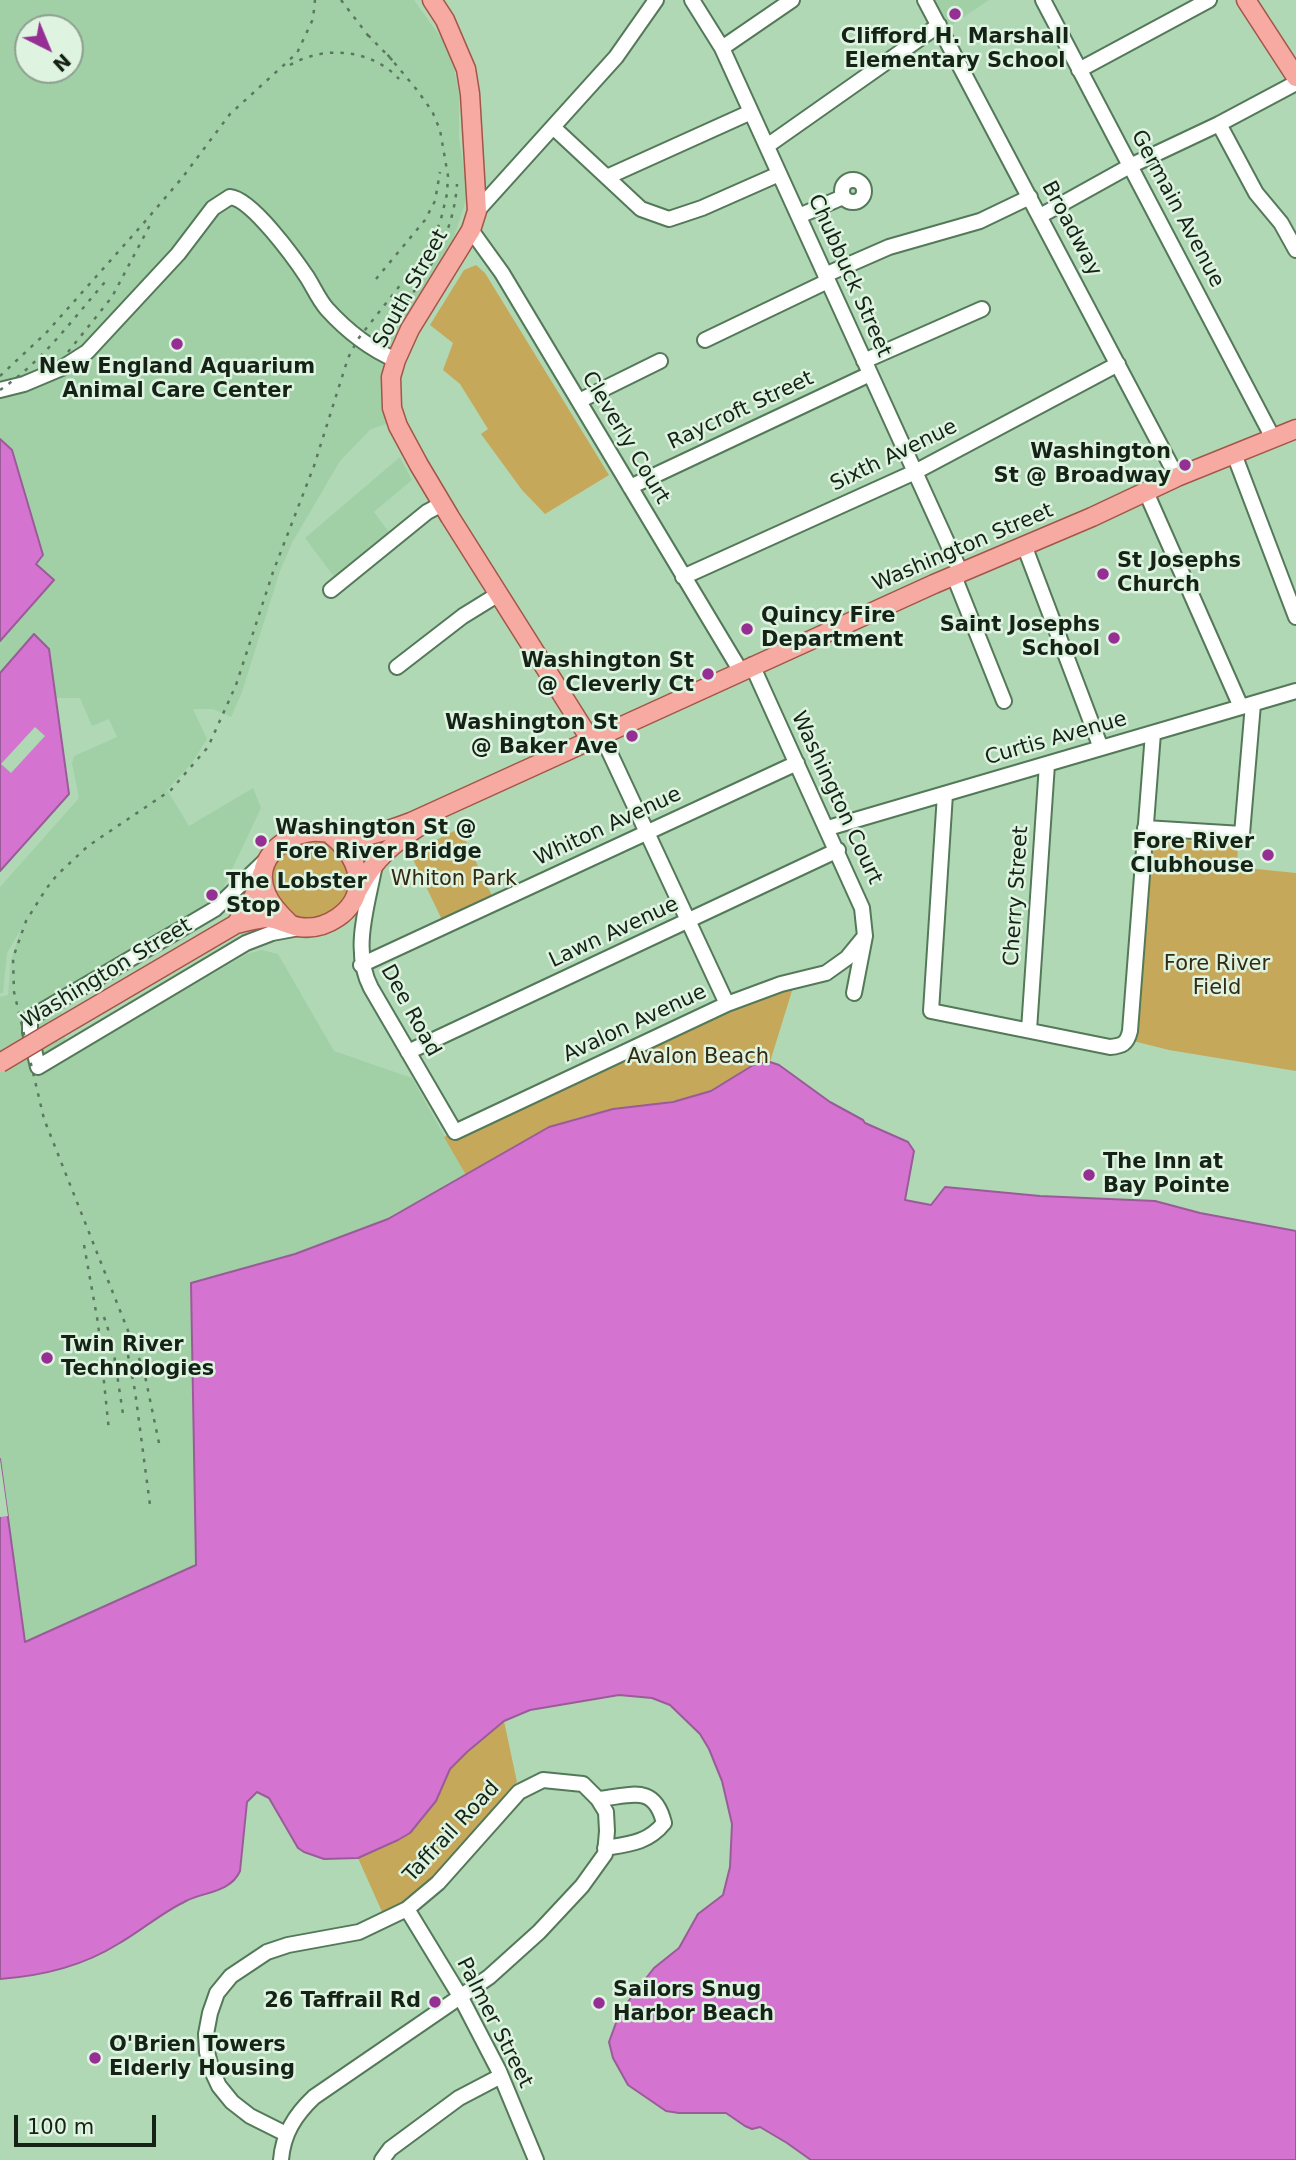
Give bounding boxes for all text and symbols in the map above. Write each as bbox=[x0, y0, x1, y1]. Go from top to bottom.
marker: Clifford H. Marshall Elementary School bbox=[947, 6, 963, 22]
north arrow bbox=[14, 14, 84, 84]
place label: Clifford H. Marshall Elementary School bbox=[841, 25, 1069, 75]
text: N bbox=[49, 49, 75, 76]
street label: Germain Avenue bbox=[1125, 126, 1229, 292]
street label: Broadway bbox=[1035, 177, 1107, 281]
street label: Chubbuck Street bbox=[802, 191, 896, 361]
street label: South Street bbox=[368, 225, 454, 353]
marker: New England Aquarium Animal Care Center bbox=[169, 336, 185, 352]
place label: New England Aquarium Animal Care Center bbox=[39, 355, 315, 405]
street label: Raycroft Street bbox=[664, 366, 818, 456]
street label: Cleverly Court bbox=[576, 367, 674, 509]
street label: Sixth Avenue bbox=[827, 414, 961, 498]
place label: Washington St @ Broadway bbox=[994, 440, 1171, 490]
marker: Washington St @ Broadway bbox=[1177, 457, 1193, 473]
street label: Washington Street bbox=[869, 499, 1057, 597]
place label: St Josephs Church bbox=[1117, 549, 1241, 599]
marker: St Josephs Church bbox=[1095, 566, 1111, 582]
place label: Quincy Fire Department bbox=[761, 604, 903, 654]
place label: Saint Josephs School bbox=[940, 613, 1100, 663]
marker: Quincy Fire Department bbox=[739, 621, 755, 637]
marker: Saint Josephs School bbox=[1106, 630, 1122, 646]
place label: Washington St @ Cleverly Ct bbox=[521, 649, 694, 699]
marker: Washington St @ Cleverly Ct bbox=[700, 666, 716, 682]
street label: Curtis Avenue bbox=[982, 707, 1130, 771]
street label: Washington Court bbox=[785, 708, 887, 888]
place label: Washington St @ Baker Ave bbox=[445, 711, 618, 761]
marker: Washington St @ Baker Ave bbox=[624, 728, 640, 744]
street label: Whiton Avenue bbox=[531, 782, 685, 872]
place label: Washington St @ Fore River Bridge bbox=[275, 816, 482, 866]
street label: Cherry Street bbox=[1000, 825, 1034, 967]
place label: Fore River Clubhouse bbox=[1130, 830, 1254, 880]
marker: Washington St @ Fore River Bridge bbox=[253, 833, 269, 849]
marker: Fore River Clubhouse bbox=[1260, 847, 1276, 863]
park label: Whiton Park bbox=[391, 867, 517, 893]
place label: The Lobster Stop bbox=[226, 870, 367, 920]
marker: The Lobster Stop bbox=[204, 887, 220, 903]
street label: Lawn Avenue bbox=[545, 892, 683, 974]
street label: Washington Street bbox=[17, 913, 197, 1035]
park label: Fore River Field bbox=[1164, 952, 1270, 1002]
street label: Dee Road bbox=[374, 961, 446, 1061]
street label: Avalon Avenue bbox=[559, 980, 711, 1068]
park label: Avalon Beach bbox=[627, 1045, 769, 1071]
place label: The Inn at Bay Pointe bbox=[1103, 1150, 1230, 1200]
marker: The Inn at Bay Pointe bbox=[1081, 1167, 1097, 1183]
place label: Twin River Technologies bbox=[61, 1333, 214, 1383]
marker: Twin River Technologies bbox=[39, 1350, 55, 1366]
street label: Taffrail Road bbox=[399, 1776, 505, 1888]
street label: Palmer Street bbox=[450, 1954, 538, 2092]
place label: Sailors Snug Harbor Beach bbox=[613, 1978, 774, 2028]
place label: 26 Taffrail Rd bbox=[264, 1989, 421, 2015]
marker: 26 Taffrail Rd bbox=[427, 1994, 443, 2010]
marker: Sailors Snug Harbor Beach bbox=[591, 1995, 607, 2011]
place label: O'Brien Towers Elderly Housing bbox=[109, 2033, 295, 2083]
marker: O'Brien Towers Elderly Housing bbox=[87, 2050, 103, 2066]
scale bar bbox=[18, 2100, 159, 2144]
text: 100 m bbox=[27, 2115, 94, 2139]

